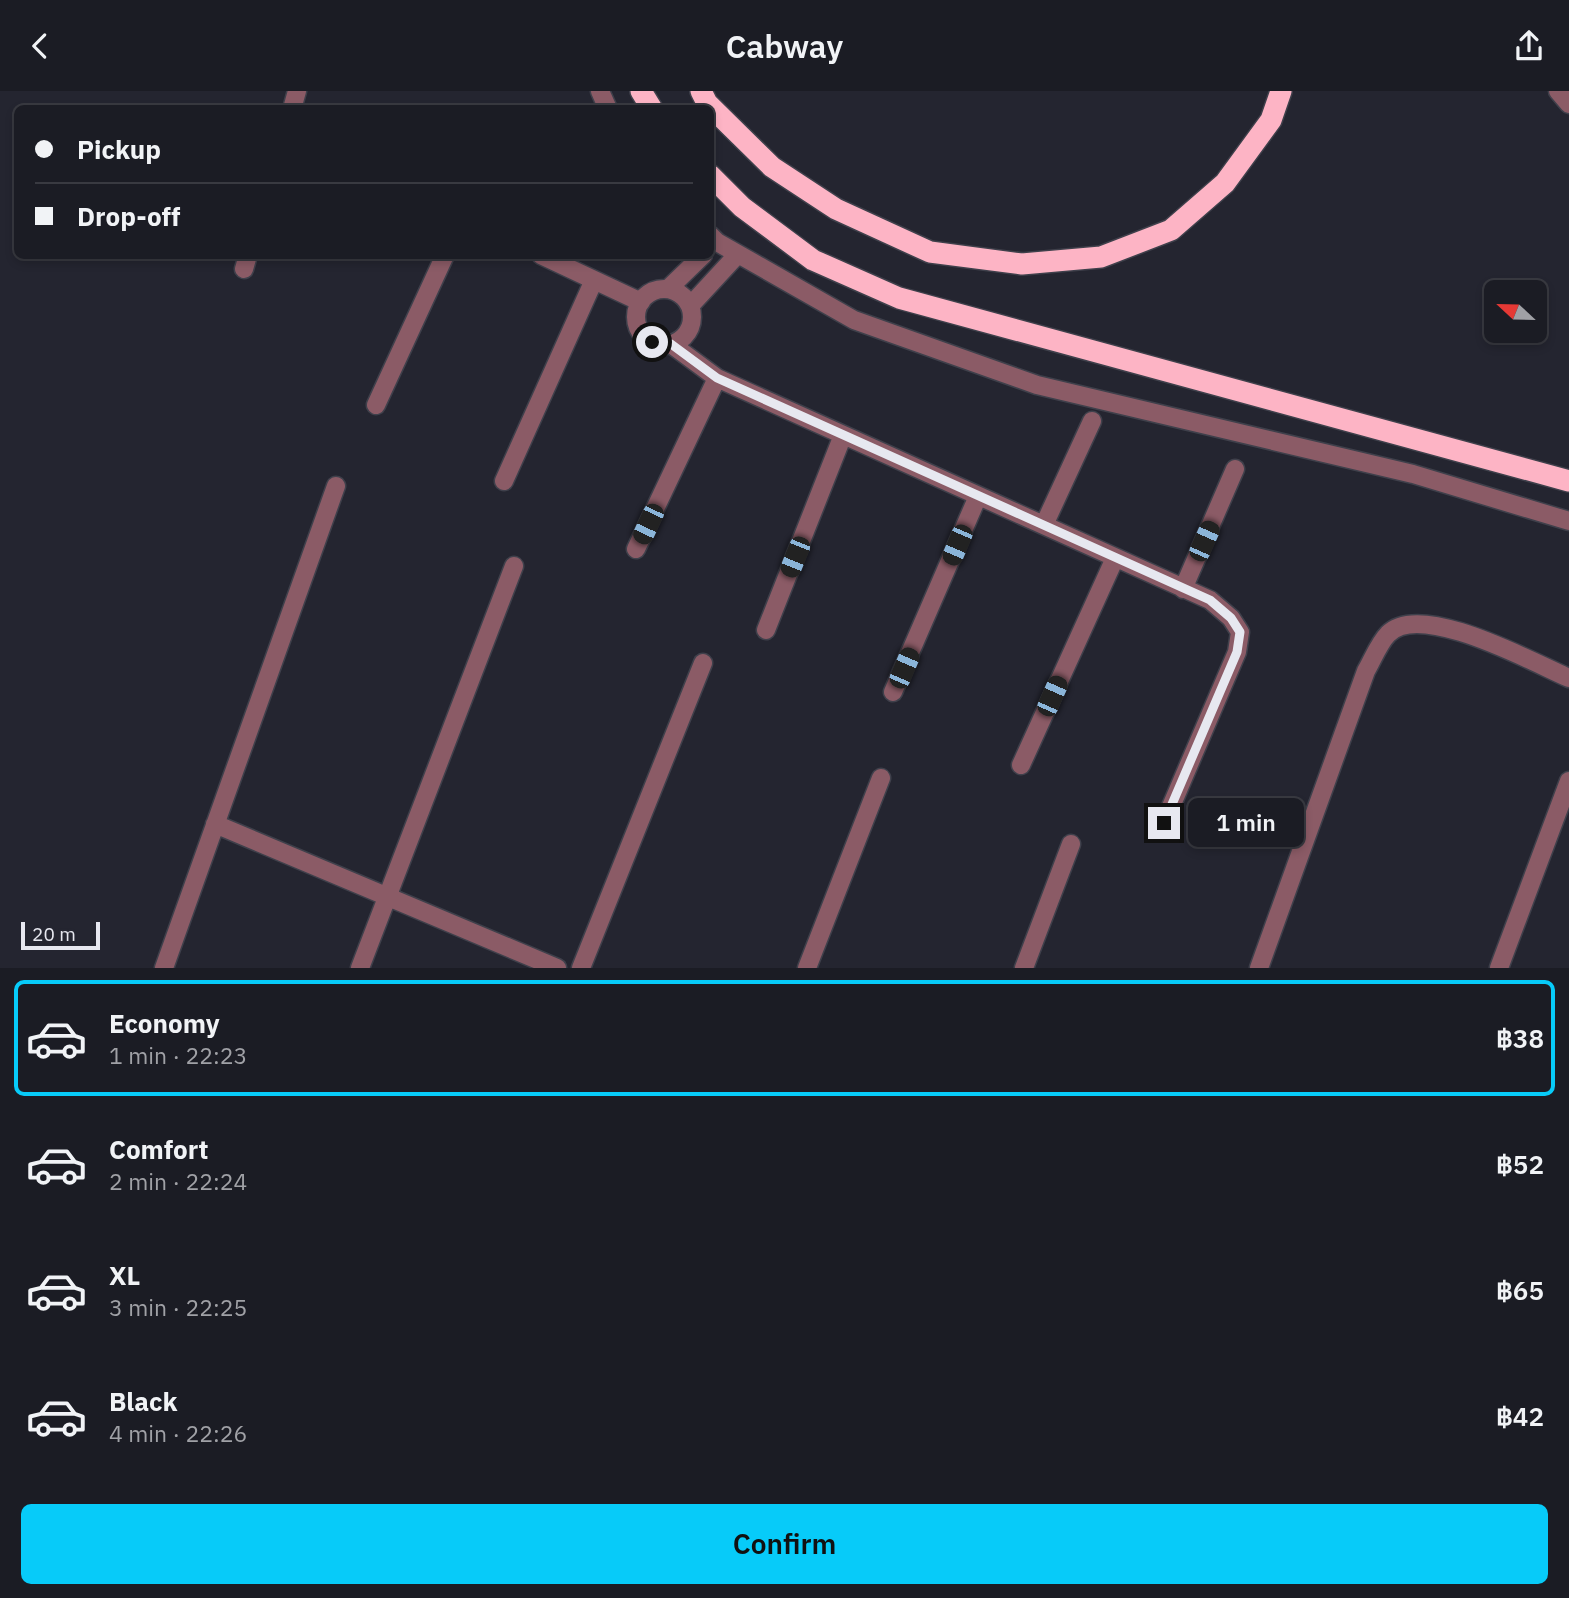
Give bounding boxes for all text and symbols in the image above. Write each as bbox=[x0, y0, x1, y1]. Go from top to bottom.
text: Cabway bbox=[726, 25, 843, 67]
icon: back bbox=[21, 27, 59, 65]
icon: share bbox=[1510, 27, 1548, 65]
text: Pickup bbox=[77, 132, 161, 166]
text: Drop-off bbox=[77, 199, 180, 233]
north arrow bbox=[1484, 280, 1547, 343]
map controls bbox=[1484, 280, 1547, 343]
route start bbox=[636, 326, 668, 358]
car bbox=[630, 501, 667, 547]
car bbox=[1186, 518, 1223, 564]
car bbox=[940, 522, 975, 568]
car bbox=[778, 534, 813, 580]
car bbox=[887, 645, 922, 691]
car bbox=[1034, 673, 1071, 719]
callout: 1 min bbox=[1188, 799, 1304, 847]
route end bbox=[1148, 807, 1180, 839]
text: 1 min bbox=[1216, 807, 1276, 837]
scale bar bbox=[21, 919, 100, 951]
text: 20 m bbox=[32, 922, 76, 946]
text: Economy bbox=[109, 1006, 220, 1040]
icon: car bbox=[25, 1007, 88, 1070]
text: ฿38 bbox=[1496, 1021, 1544, 1055]
text: 1 min · 22:23 bbox=[109, 1040, 247, 1070]
text: Comfort bbox=[109, 1132, 208, 1166]
icon: car bbox=[25, 1133, 88, 1196]
text: ฿52 bbox=[1496, 1147, 1544, 1181]
text: 2 min · 22:24 bbox=[109, 1166, 247, 1196]
text: XL bbox=[109, 1258, 140, 1292]
icon: car bbox=[25, 1259, 88, 1322]
text: ฿65 bbox=[1496, 1273, 1544, 1307]
text: 3 min · 22:25 bbox=[109, 1292, 247, 1322]
text: Black bbox=[109, 1384, 177, 1418]
icon: car bbox=[25, 1385, 88, 1448]
text: ฿42 bbox=[1496, 1399, 1544, 1433]
text: 4 min · 22:26 bbox=[109, 1418, 247, 1448]
button: Confirm bbox=[21, 1504, 1548, 1584]

